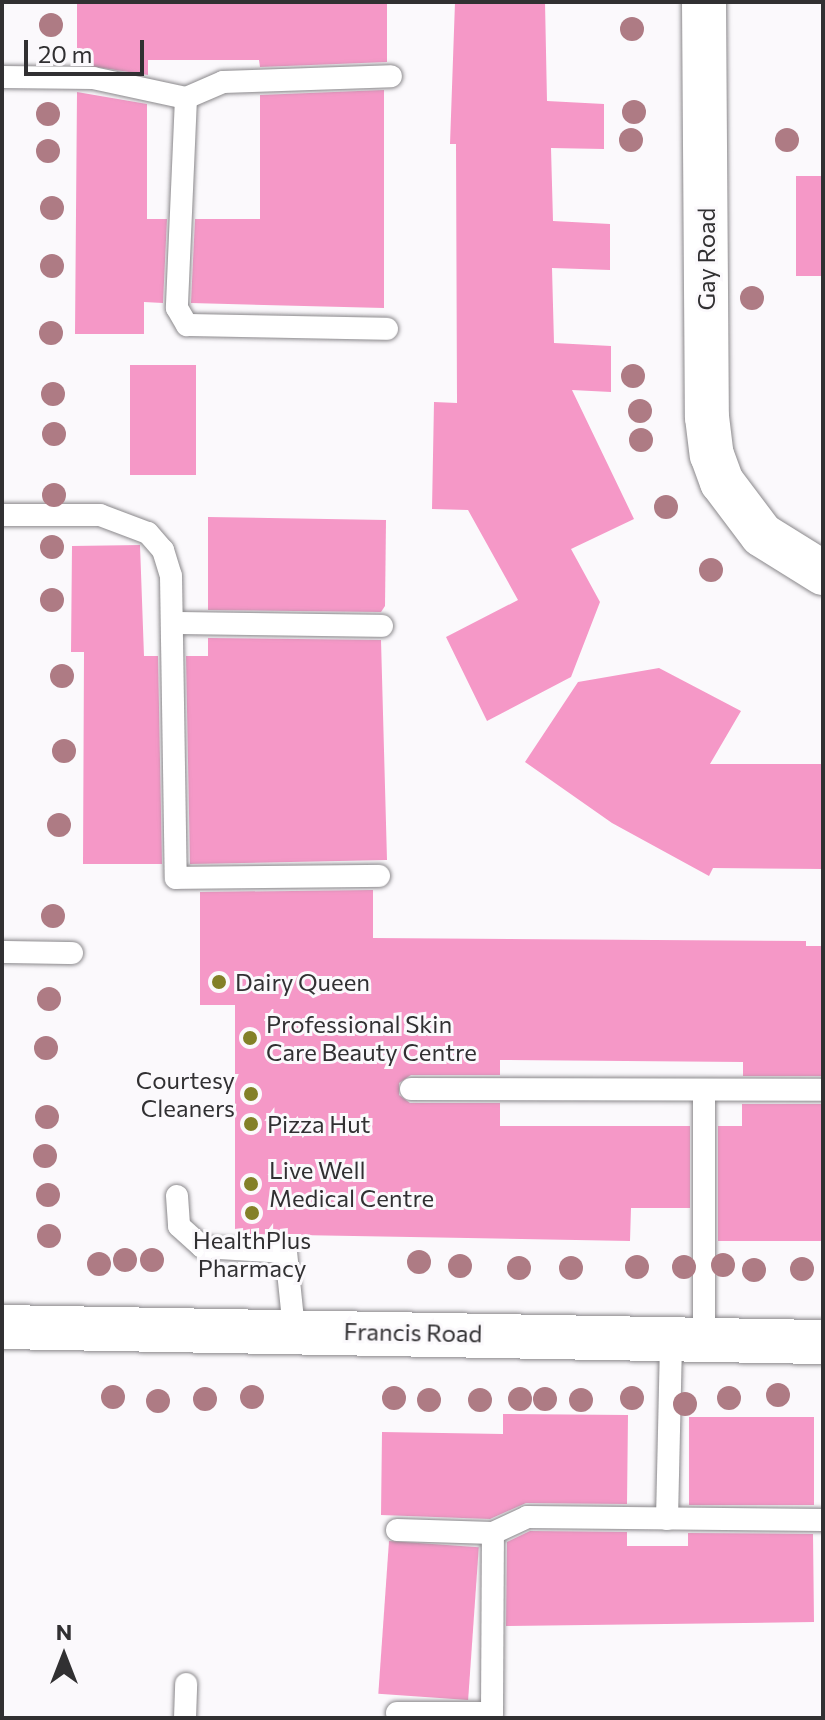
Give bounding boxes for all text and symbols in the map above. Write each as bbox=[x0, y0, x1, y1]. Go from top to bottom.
scale bar bbox=[28, 24, 148, 74]
text: 20 m bbox=[38, 39, 92, 68]
street label: Gay Road bbox=[692, 208, 720, 310]
place label: Dairy Queen bbox=[235, 968, 370, 996]
marker: Dairy Queen bbox=[210, 973, 228, 991]
place label: Professional Skin Care Beauty Centre bbox=[266, 1010, 477, 1066]
marker: Professional Skin Care Beauty Centre bbox=[241, 1029, 259, 1047]
place label: Courtesy Cleaners bbox=[136, 1066, 235, 1122]
marker: Courtesy Cleaners bbox=[242, 1085, 260, 1103]
place label: Pizza Hut bbox=[267, 1110, 370, 1138]
marker: Pizza Hut bbox=[242, 1115, 260, 1133]
place label: Live Well Medical Centre bbox=[269, 1156, 434, 1212]
marker: Live Well Medical Centre bbox=[240, 1173, 262, 1195]
marker: HealthPlus Pharmacy bbox=[243, 1204, 261, 1222]
place label: HealthPlus Pharmacy bbox=[193, 1226, 311, 1282]
street label: Francis Road bbox=[343, 1316, 483, 1348]
north arrow bbox=[24, 1616, 104, 1696]
text: N bbox=[56, 1618, 72, 1645]

